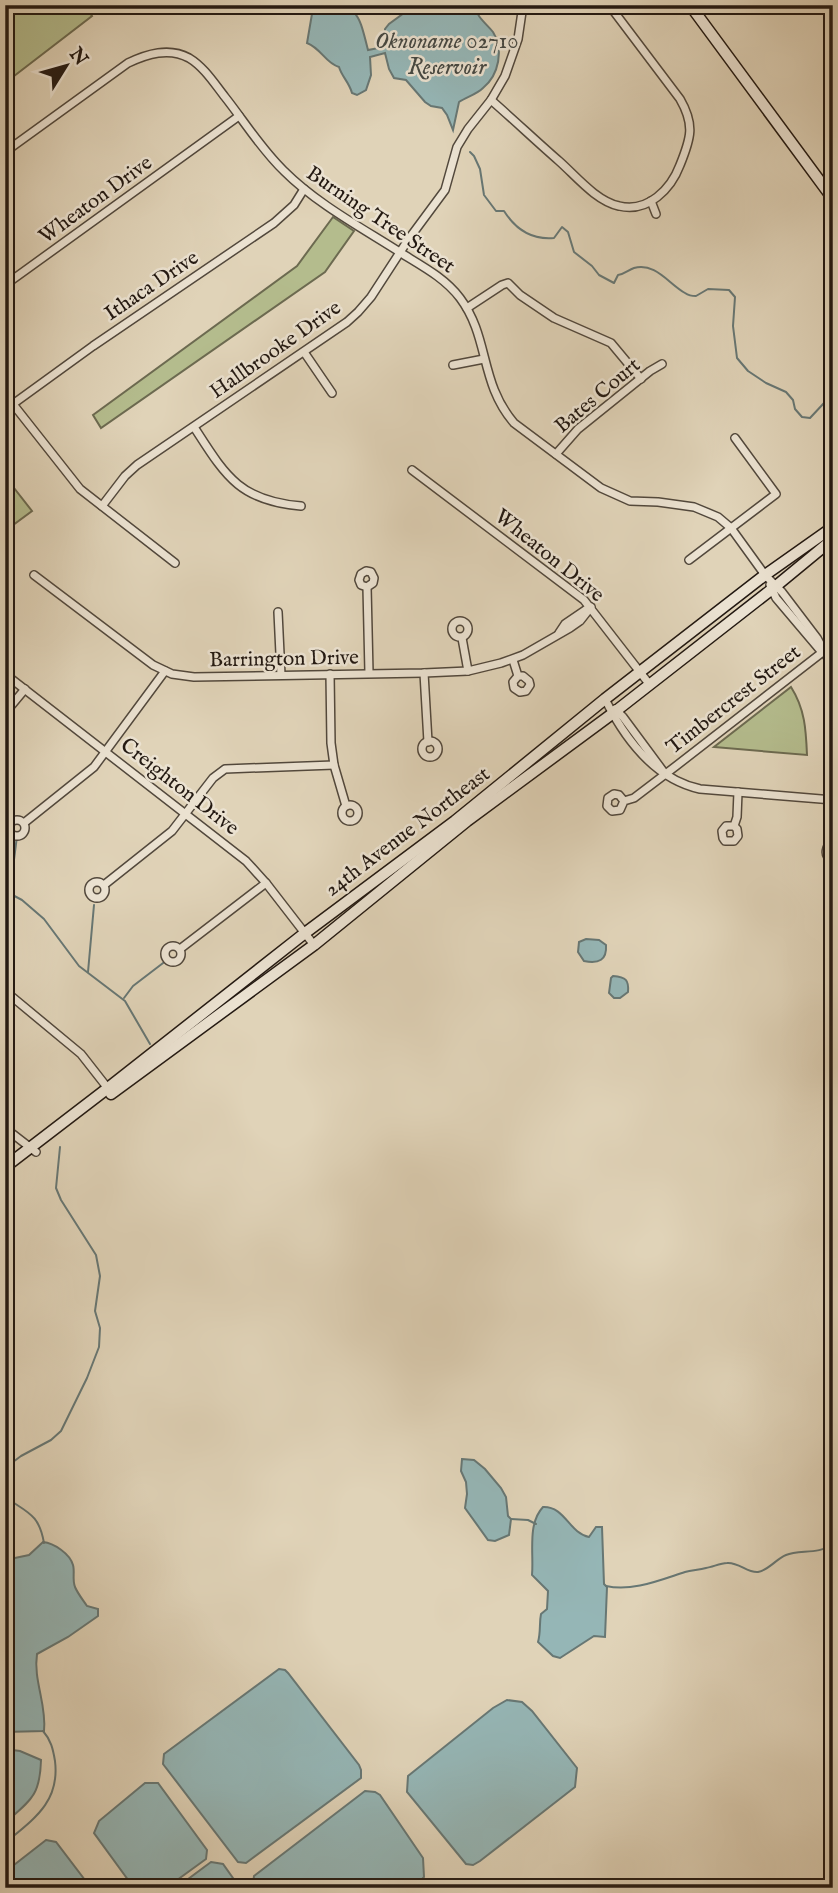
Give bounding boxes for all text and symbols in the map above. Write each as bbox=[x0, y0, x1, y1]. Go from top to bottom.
water label: Oknoname 02710 Reservoir bbox=[375, 27, 519, 82]
north arrow bbox=[32, 32, 102, 102]
text: N bbox=[63, 42, 93, 71]
street label: Wheaton Drive bbox=[34, 150, 158, 250]
street label: Burning Tree Street bbox=[301, 160, 460, 280]
street label: Ithaca Drive bbox=[100, 245, 204, 328]
street label: Hallbrooke Drive bbox=[205, 295, 347, 406]
street label: Bates Court bbox=[550, 352, 646, 440]
street label: Wheaton Drive bbox=[489, 504, 610, 609]
street label: Timbercrest Street bbox=[661, 639, 807, 761]
street label: Barrington Drive bbox=[209, 645, 359, 674]
street label: Creighton Drive bbox=[114, 732, 244, 842]
street label: 24th Avenue Northeast bbox=[320, 761, 496, 903]

